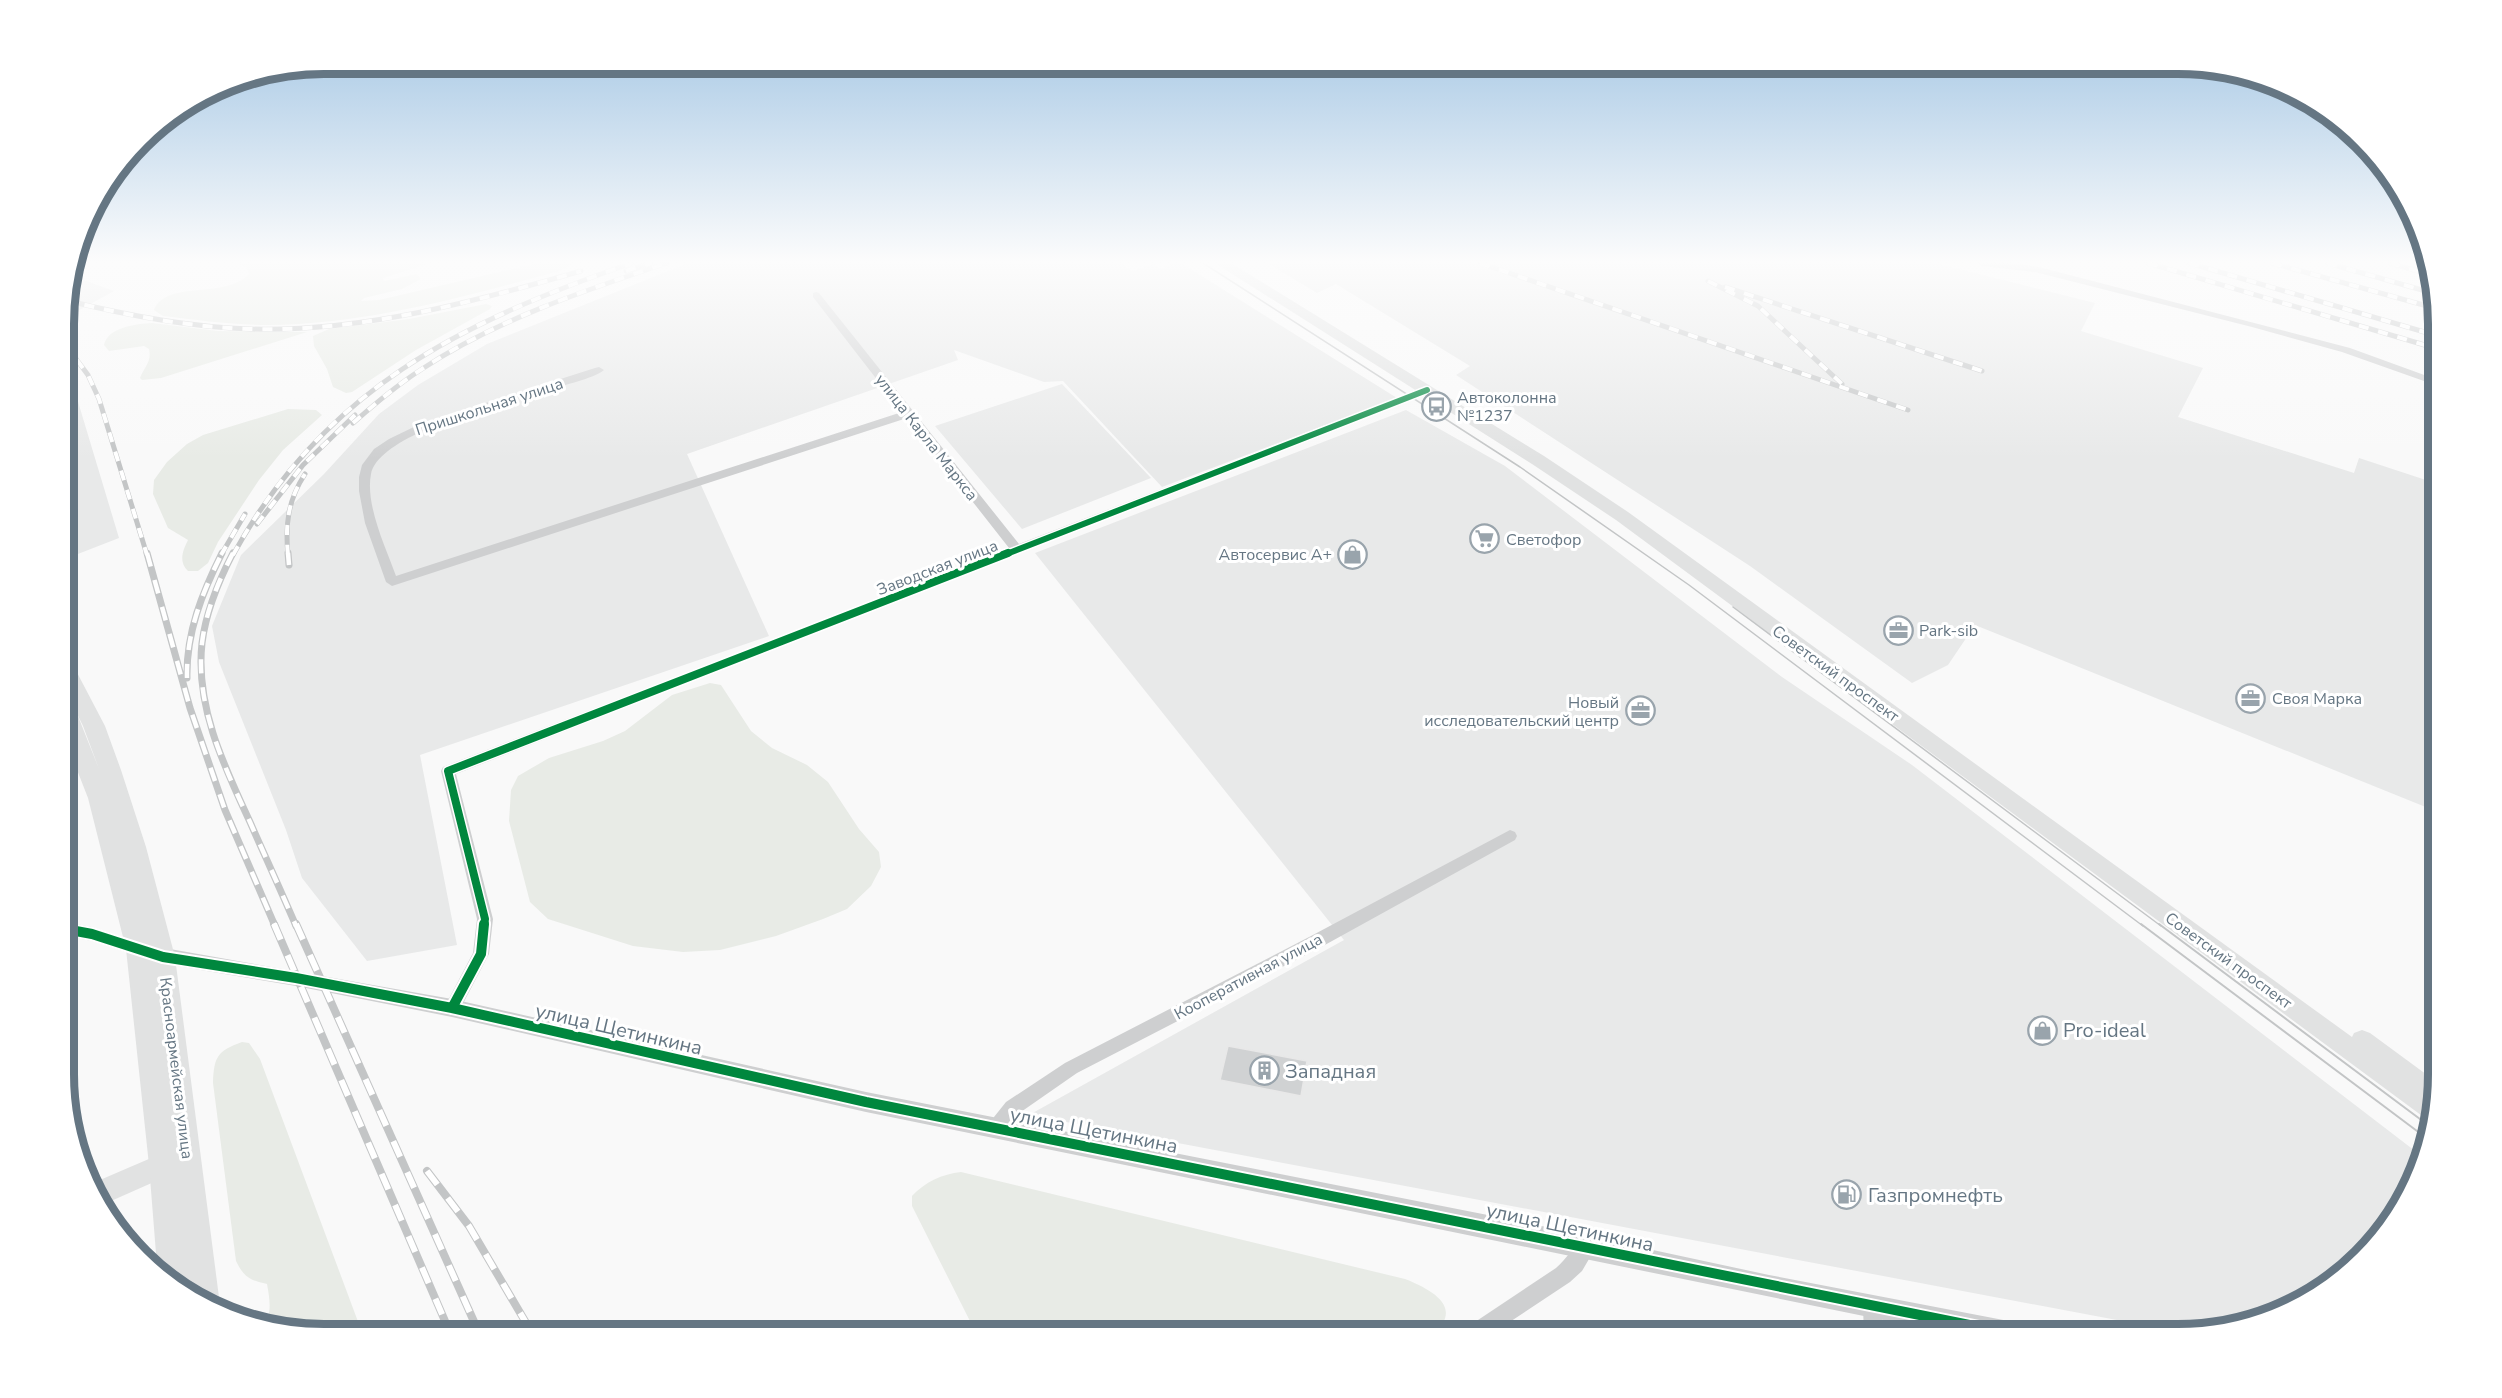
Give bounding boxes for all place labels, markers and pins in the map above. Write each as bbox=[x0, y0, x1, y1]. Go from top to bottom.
place label: Автоколонна №1237 bbox=[1457, 387, 1557, 427]
bus stop icon: Автоколонна №1237 bbox=[1420, 390, 1452, 422]
supermarket icon: Светофор bbox=[1469, 523, 1501, 555]
place label: Светофор bbox=[1506, 529, 1582, 551]
shop icon: Автосервис А+ bbox=[1337, 538, 1369, 570]
place label: Автосервис А+ bbox=[1219, 544, 1332, 566]
office icon: Park-sib bbox=[1882, 614, 1914, 646]
place label: Park-sib bbox=[1919, 620, 1978, 642]
office icon: Своя Марка bbox=[2235, 682, 2267, 714]
place label: Своя Марка bbox=[2272, 688, 2362, 710]
place label: Новый исследовательский центр bbox=[1424, 692, 1619, 732]
office icon: Новый исследовательский центр bbox=[1624, 695, 1656, 727]
shop icon: Pro-ideal bbox=[2026, 1014, 2058, 1046]
place label: Pro-ideal bbox=[2063, 1017, 2146, 1044]
building icon: Западная bbox=[1248, 1055, 1280, 1087]
place label: Западная bbox=[1285, 1058, 1376, 1085]
fuel station icon: Газпромнефть bbox=[1831, 1179, 1863, 1211]
place label: Газпромнефть bbox=[1868, 1182, 2003, 1209]

